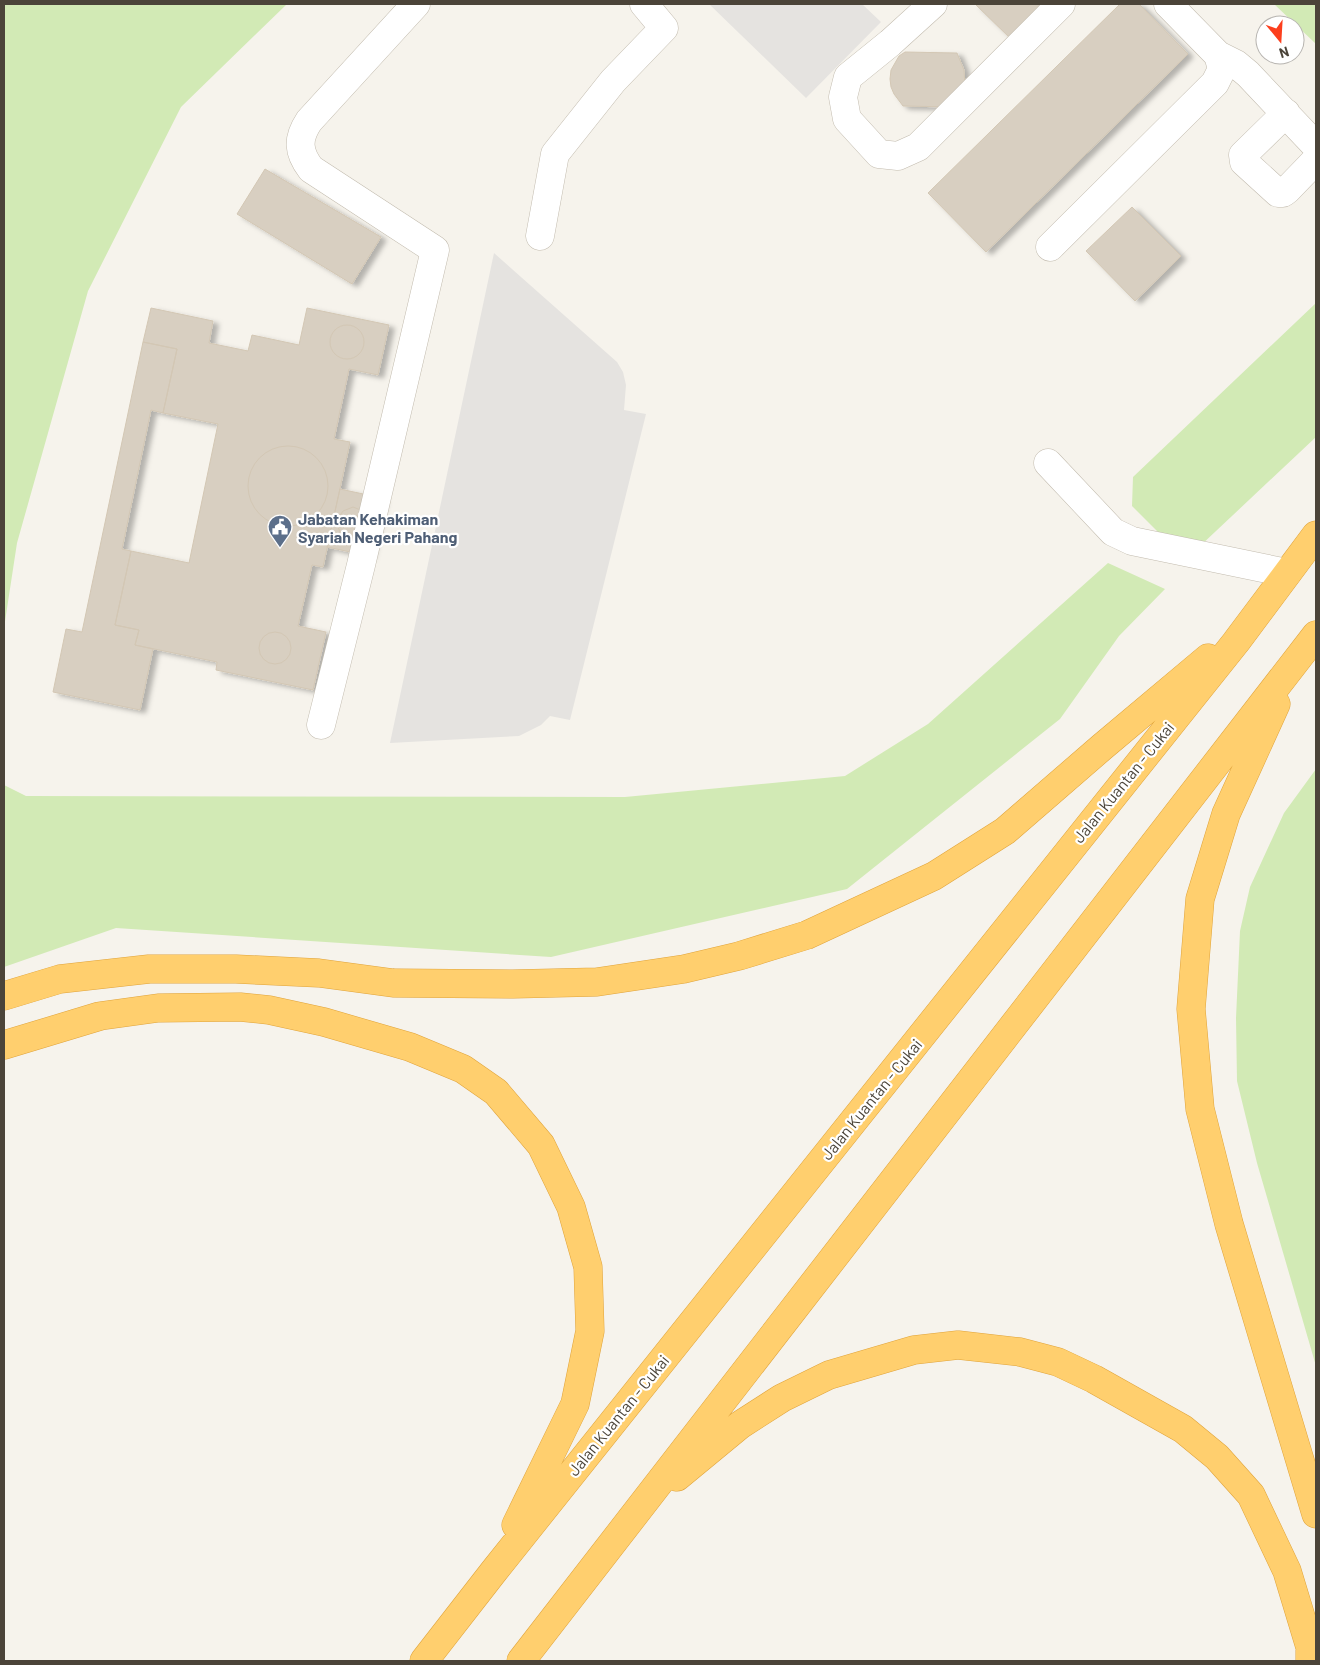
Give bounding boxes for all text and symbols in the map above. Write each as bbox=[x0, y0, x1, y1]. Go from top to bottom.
north arrow bbox=[1255, 15, 1305, 65]
text: N bbox=[1277, 43, 1291, 62]
place label: Jabatan Kehakiman Syariah Negeri Pahang bbox=[298, 509, 457, 546]
public building icon: Jabatan Kehakiman Syariah Negeri Pahang bbox=[267, 514, 293, 548]
street label: Jalan Kuantan - Cukai bbox=[1068, 718, 1178, 846]
street label: Jalan Kuantan - Cukai bbox=[816, 1035, 926, 1163]
street label: Jalan Kuantan - Cukai bbox=[563, 1351, 673, 1479]

